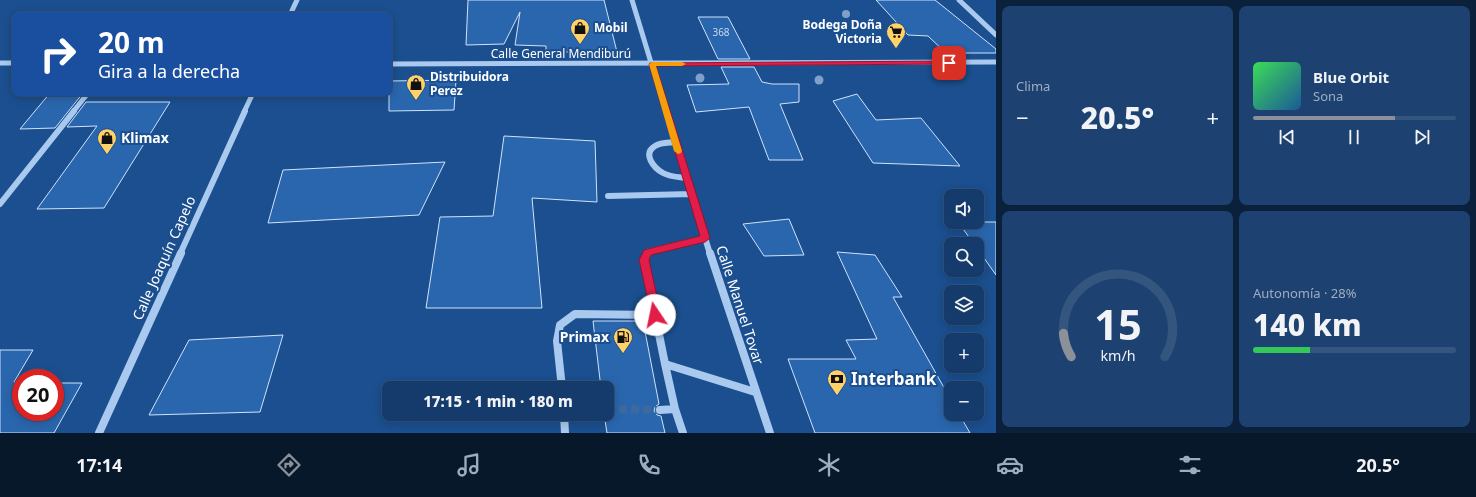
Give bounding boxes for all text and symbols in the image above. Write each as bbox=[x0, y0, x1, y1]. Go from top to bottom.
place label: Bodega Doña Victoria bbox=[803, 16, 882, 47]
shop icon: Mobil bbox=[569, 17, 591, 45]
place label: Mobil bbox=[594, 19, 628, 36]
supermarket icon: Bodega Doña Victoria bbox=[885, 21, 907, 49]
text: 20 m bbox=[98, 23, 165, 61]
house number: 368 bbox=[712, 25, 730, 39]
icon: right bbox=[32, 28, 84, 80]
street label: Calle General Mendiburú bbox=[491, 45, 631, 62]
pin bbox=[932, 46, 966, 80]
icon: arrive bbox=[938, 52, 960, 74]
text: Gira a la derecha bbox=[98, 59, 240, 83]
text: Blue Orbit bbox=[1313, 67, 1389, 87]
place label: Distribuidora Perez bbox=[430, 68, 509, 99]
shop icon: Distribuidora Perez bbox=[405, 73, 427, 101]
text: Clima bbox=[1016, 77, 1050, 95]
text: Sona bbox=[1313, 87, 1343, 105]
text: 20.5° bbox=[1081, 97, 1154, 138]
text: − bbox=[1016, 102, 1029, 132]
text: + bbox=[1206, 102, 1219, 132]
icon: previous bbox=[1276, 126, 1298, 148]
icon: pause bbox=[1343, 126, 1365, 148]
icon: next bbox=[1411, 126, 1433, 148]
shop icon: Klimax bbox=[96, 127, 118, 155]
place label: Klimax bbox=[121, 128, 170, 147]
map controls bbox=[944, 189, 984, 421]
button: sound bbox=[944, 189, 984, 229]
street label: Calle Joaquín Capelo bbox=[128, 193, 199, 323]
button: search bbox=[944, 237, 984, 277]
street label: Calle Manuel Tovar bbox=[712, 243, 769, 367]
text: Autonomía · 28% bbox=[1253, 284, 1357, 302]
button: layers bbox=[944, 285, 984, 325]
position arrow bbox=[634, 294, 676, 336]
text: 15 bbox=[1094, 296, 1141, 352]
text: 140 km bbox=[1253, 304, 1362, 345]
fuel station icon: Primax bbox=[612, 326, 634, 354]
place label: Primax bbox=[560, 327, 610, 346]
button: + bbox=[944, 333, 984, 373]
text: km/h bbox=[1100, 345, 1135, 364]
place label: Interbank bbox=[851, 367, 937, 390]
bank icon: Interbank bbox=[826, 368, 848, 396]
speed limit sign: 20 bbox=[12, 369, 64, 421]
button: − bbox=[944, 381, 984, 421]
text: 17:15 · 1 min · 180 m bbox=[423, 391, 573, 411]
icon: directions bbox=[275, 451, 303, 479]
icon: music bbox=[455, 451, 483, 479]
icon: phone bbox=[635, 451, 663, 479]
icon: climate bbox=[815, 451, 843, 479]
icon: car bbox=[996, 451, 1024, 479]
icon: filters bbox=[1176, 451, 1204, 479]
text: 17:14 bbox=[76, 453, 122, 477]
text: 20.5° bbox=[1356, 453, 1400, 477]

